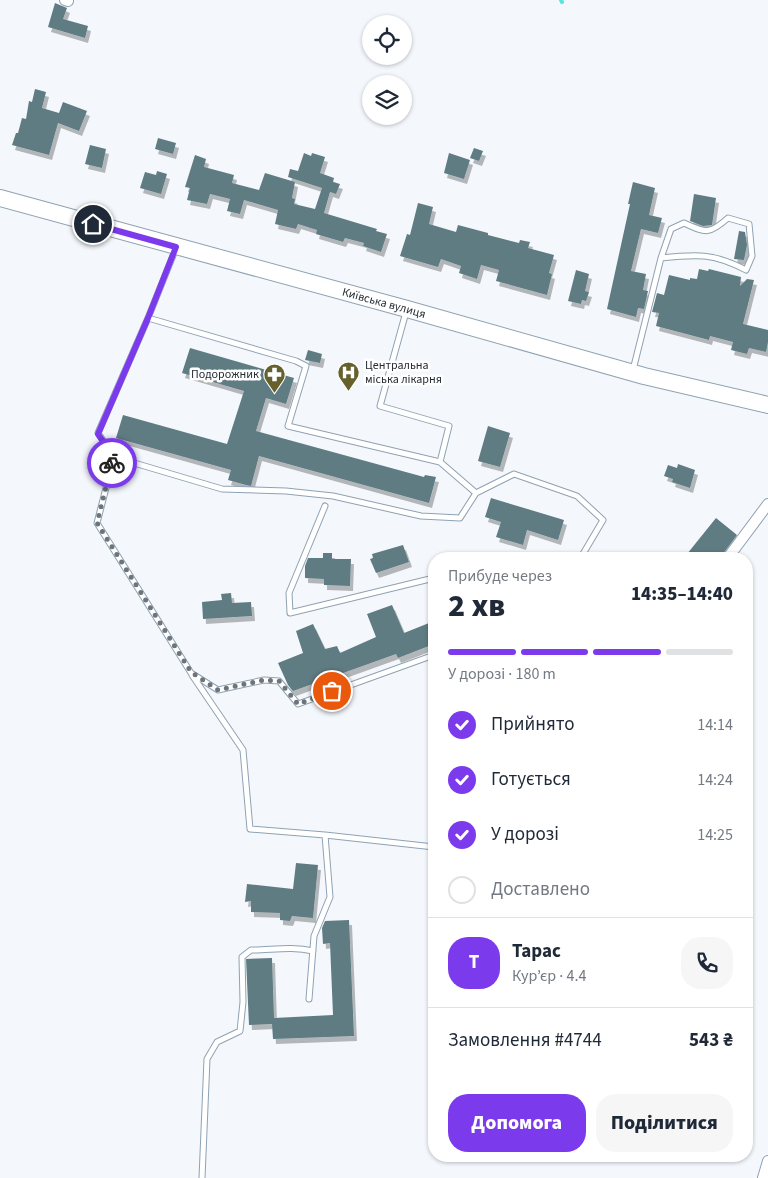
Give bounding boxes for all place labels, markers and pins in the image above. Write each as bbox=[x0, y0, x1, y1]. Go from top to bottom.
pin bbox=[72, 203, 114, 245]
place label: Центральна міська лікарня bbox=[365, 357, 442, 388]
hospital icon: Центральна міська лікарня bbox=[337, 360, 361, 391]
pharmacy icon: Подорожник bbox=[263, 362, 287, 393]
place label: Подорожник bbox=[191, 366, 259, 383]
pin bbox=[311, 670, 353, 712]

